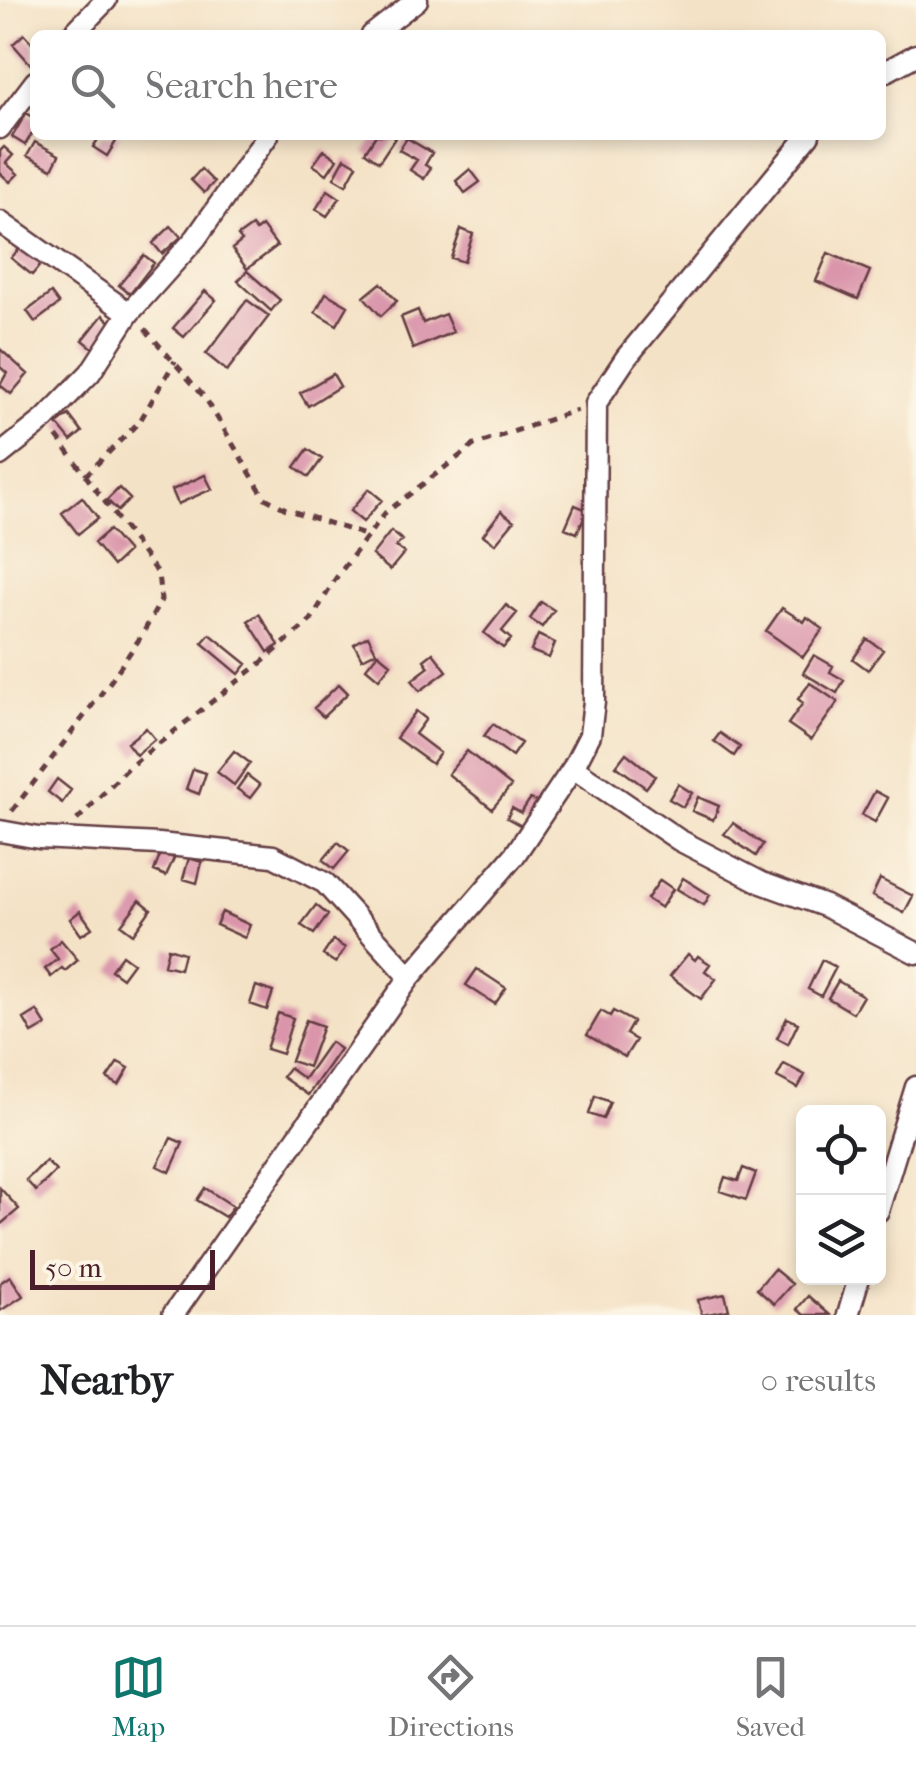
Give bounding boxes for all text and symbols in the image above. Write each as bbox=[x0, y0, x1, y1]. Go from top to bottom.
search box bbox=[30, 30, 886, 140]
icon: search bbox=[65, 58, 120, 113]
text: Search here bbox=[145, 63, 338, 108]
map controls bbox=[796, 1105, 886, 1285]
button: locate bbox=[796, 1105, 886, 1195]
button: layers bbox=[796, 1195, 886, 1285]
scale bar bbox=[30, 1245, 215, 1290]
text: 50 m bbox=[45, 1251, 102, 1284]
text: Nearby bbox=[40, 1356, 172, 1405]
text: 0 results bbox=[760, 1362, 876, 1399]
tab: Map bbox=[111, 1650, 166, 1743]
tab: Directions bbox=[388, 1650, 514, 1743]
tab: Saved bbox=[736, 1650, 805, 1743]

